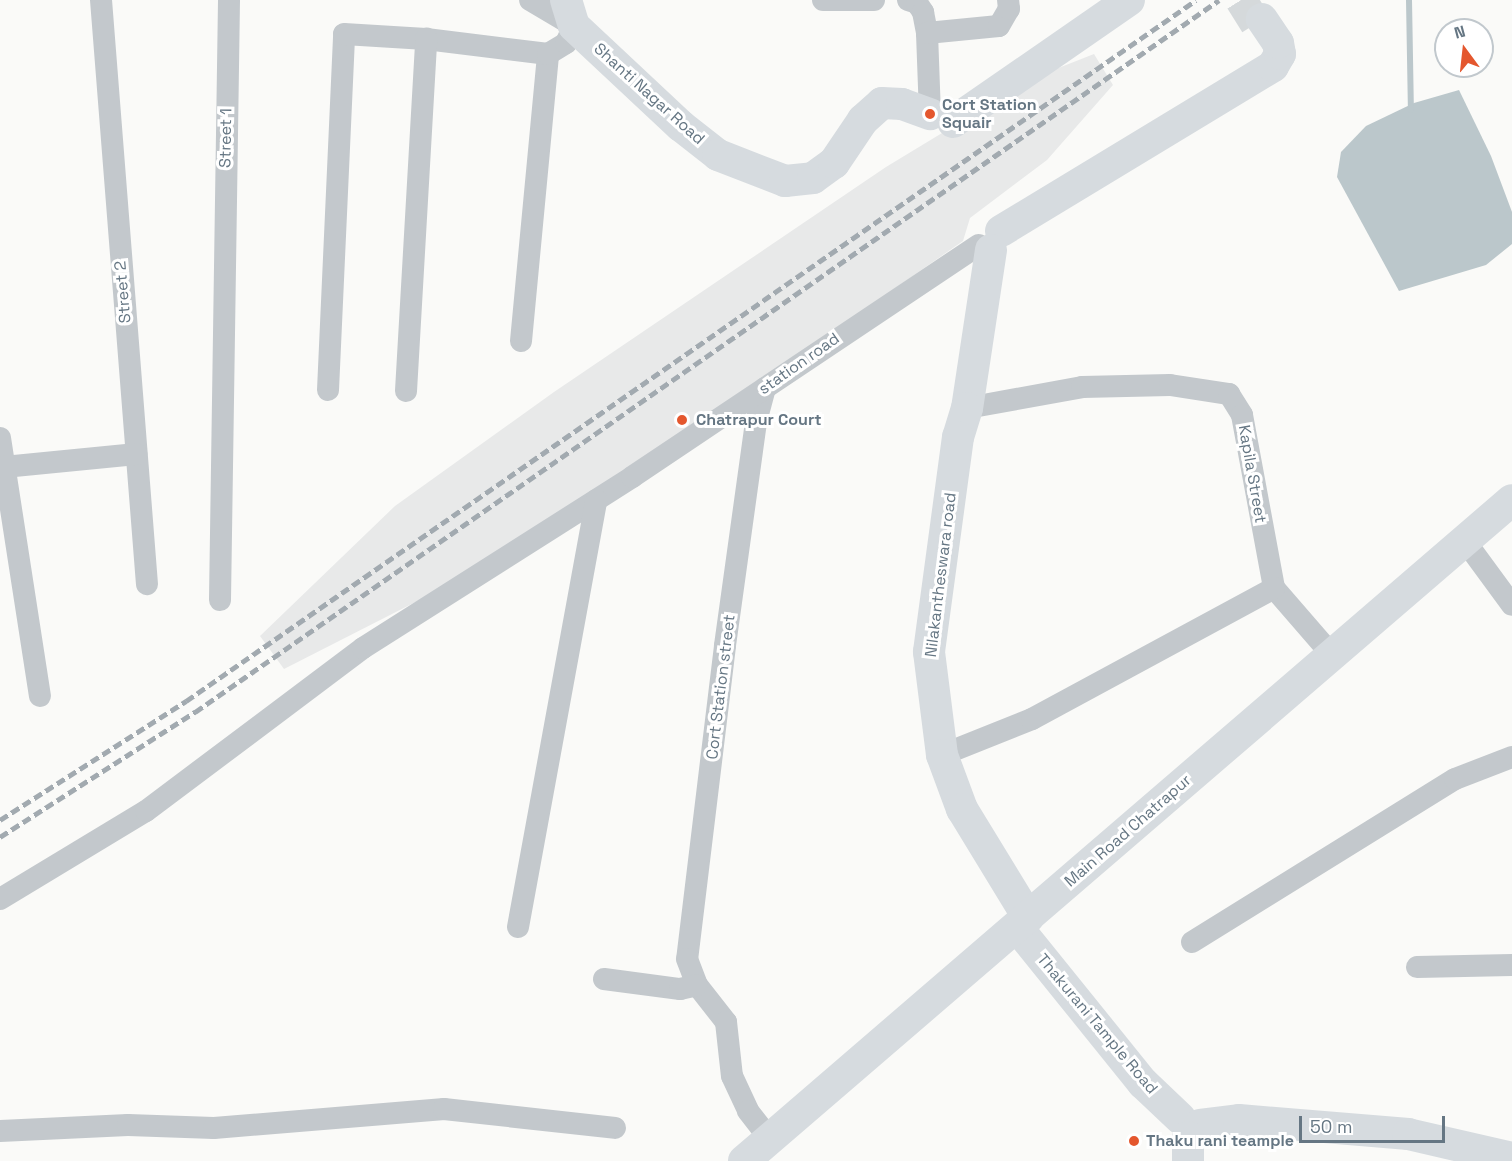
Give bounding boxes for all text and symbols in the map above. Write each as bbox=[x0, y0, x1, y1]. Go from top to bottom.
north arrow bbox=[1434, 18, 1494, 78]
text: N bbox=[1452, 21, 1468, 44]
street label: Shanti Nagar Road bbox=[590, 39, 708, 149]
place label: Cort Station Squair bbox=[942, 95, 1037, 133]
marker: Cort Station Squair bbox=[923, 107, 937, 121]
street label: Street 1 bbox=[216, 108, 236, 168]
street label: Street 2 bbox=[111, 260, 135, 324]
street label: station road bbox=[755, 329, 843, 399]
place label: Chatrapur Court bbox=[696, 410, 822, 430]
marker: Chatrapur Court bbox=[673, 411, 691, 429]
street label: Kapila Street bbox=[1234, 423, 1270, 525]
street label: Nilakantheswara road bbox=[921, 492, 961, 658]
street label: Cort Station street bbox=[703, 613, 739, 761]
street label: Main Road Chatrapur bbox=[1061, 771, 1195, 891]
street label: Thakurani Tample Road bbox=[1033, 950, 1161, 1098]
scale bar bbox=[1302, 1104, 1448, 1142]
text: 50 m bbox=[1310, 1115, 1352, 1138]
place label: Thaku rani teample bbox=[1146, 1131, 1294, 1151]
marker: Thaku rani teample bbox=[1127, 1134, 1141, 1148]

